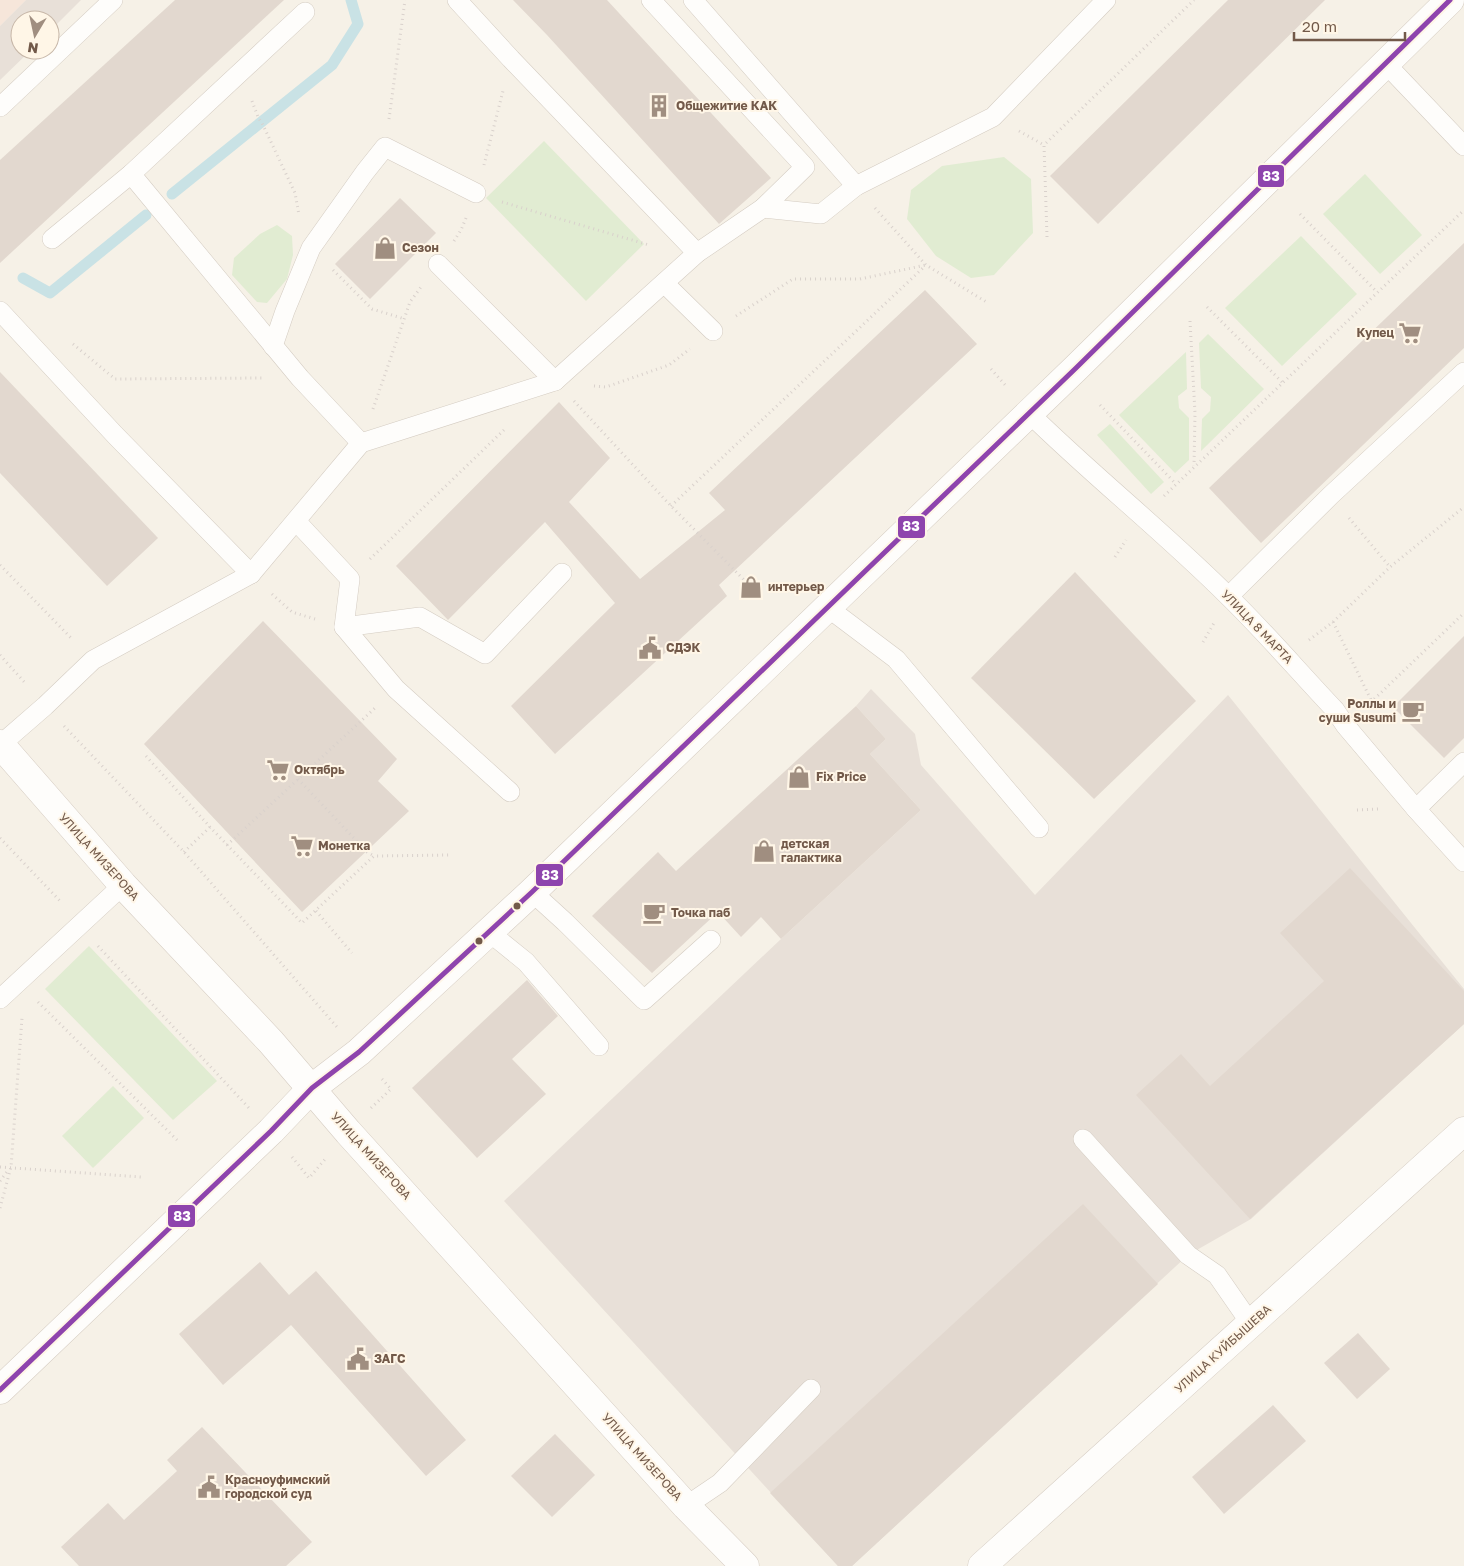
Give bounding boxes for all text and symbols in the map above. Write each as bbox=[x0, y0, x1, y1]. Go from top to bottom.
north arrow bbox=[10, 10, 60, 60]
scale bar bbox=[1294, 10, 1405, 42]
text: 20 m bbox=[1302, 17, 1337, 35]
text: N bbox=[26, 39, 39, 58]
building icon: Общежитие КАК bbox=[646, 93, 672, 119]
place label: Общежитие КАК bbox=[676, 98, 777, 113]
line badge: 83 bbox=[1257, 164, 1285, 188]
text: 83 bbox=[1262, 167, 1280, 184]
shop icon: Сезон bbox=[372, 235, 398, 261]
place label: Сезон bbox=[402, 240, 439, 255]
supermarket icon: Купец bbox=[1397, 320, 1423, 346]
place label: Купец bbox=[1357, 325, 1394, 340]
line badge: 83 bbox=[897, 515, 926, 539]
text: 83 bbox=[902, 517, 920, 534]
shop icon: интерьер bbox=[738, 574, 764, 600]
place label: интерьер bbox=[768, 579, 825, 594]
street label: УЛИЦА 8 МАРТА bbox=[1218, 587, 1296, 667]
public building icon: СДЭК bbox=[637, 635, 663, 661]
place label: СДЭК bbox=[666, 640, 701, 655]
place label: Роллы и суши Susumi bbox=[1319, 696, 1396, 725]
cafe icon: Роллы и суши Susumi bbox=[1400, 698, 1426, 724]
supermarket icon: Октябрь bbox=[265, 757, 291, 783]
place label: Октябрь bbox=[294, 762, 345, 777]
shop icon: Fix Price bbox=[786, 764, 812, 790]
place label: Fix Price bbox=[816, 769, 866, 784]
street label: УЛИЦА МИЗЕРОВА bbox=[56, 810, 143, 904]
supermarket icon: Монетка bbox=[289, 833, 315, 859]
place label: детская галактика bbox=[781, 836, 842, 865]
place label: Монетка bbox=[318, 838, 370, 853]
shop icon: детская галактика bbox=[751, 838, 777, 864]
line badge: 83 bbox=[535, 863, 564, 887]
text: 83 bbox=[541, 866, 559, 883]
cafe icon: Точка паб bbox=[641, 900, 667, 926]
unlabelled marker bbox=[512, 901, 522, 911]
place label: Точка паб bbox=[671, 905, 730, 920]
unlabelled marker bbox=[474, 936, 484, 946]
street label: УЛИЦА МИЗЕРОВА bbox=[328, 1109, 415, 1203]
line badge: 83 bbox=[167, 1204, 196, 1228]
text: 83 bbox=[173, 1207, 191, 1224]
street label: УЛИЦА КУЙБЫШЕВА bbox=[1171, 1301, 1274, 1396]
public building icon: ЗАГС bbox=[345, 1346, 371, 1372]
place label: ЗАГС bbox=[374, 1351, 406, 1366]
street label: УЛИЦА МИЗЕРОВА bbox=[599, 1410, 686, 1504]
place label: Красноуфимский городской суд bbox=[225, 1472, 330, 1501]
public building icon: Красноуфимский городской суд bbox=[196, 1474, 222, 1500]

